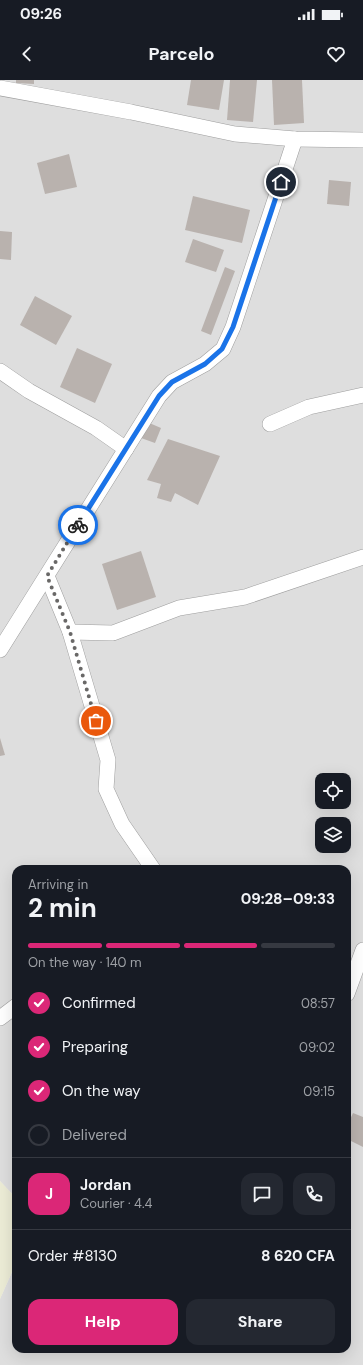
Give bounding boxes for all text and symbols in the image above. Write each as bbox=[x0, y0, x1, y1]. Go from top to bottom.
text: 09:26 bbox=[20, 4, 62, 24]
text: Parcelo bbox=[149, 42, 214, 66]
icon: back bbox=[16, 43, 38, 65]
icon: heart bbox=[325, 43, 347, 65]
pin bbox=[264, 165, 298, 199]
icon: home bbox=[270, 171, 292, 193]
courier bbox=[58, 505, 98, 545]
icon: bike bbox=[67, 514, 89, 536]
pin bbox=[79, 704, 113, 738]
icon: bag bbox=[85, 710, 107, 732]
map controls bbox=[315, 773, 351, 853]
button: locate bbox=[315, 773, 351, 809]
button: layers bbox=[315, 817, 351, 853]
text: Arriving in bbox=[28, 876, 88, 893]
text: 09:28–09:33 bbox=[241, 889, 335, 909]
text: 2 min bbox=[28, 891, 97, 925]
text: On the way · 140 m bbox=[28, 954, 142, 971]
icon: check bbox=[28, 992, 50, 1014]
text: Confirmed bbox=[62, 993, 136, 1013]
text: 08:57 bbox=[301, 995, 335, 1012]
icon: check bbox=[28, 1036, 50, 1058]
text: Preparing bbox=[62, 1037, 128, 1057]
text: 09:02 bbox=[299, 1039, 335, 1056]
icon: check bbox=[28, 1080, 50, 1102]
text: On the way bbox=[62, 1081, 141, 1101]
text: 09:15 bbox=[303, 1083, 335, 1100]
text: Delivered bbox=[62, 1125, 127, 1145]
button: chat bbox=[241, 1173, 283, 1215]
button: phone bbox=[293, 1173, 335, 1215]
text: Jordan bbox=[80, 1175, 131, 1195]
text: J bbox=[45, 1184, 53, 1204]
text: Courier · 4.4 bbox=[80, 1195, 152, 1212]
text: Order #8130 bbox=[28, 1246, 117, 1266]
text: 8 620 CFA bbox=[261, 1246, 335, 1266]
button: Help bbox=[28, 1299, 178, 1345]
button: Share bbox=[186, 1299, 335, 1345]

